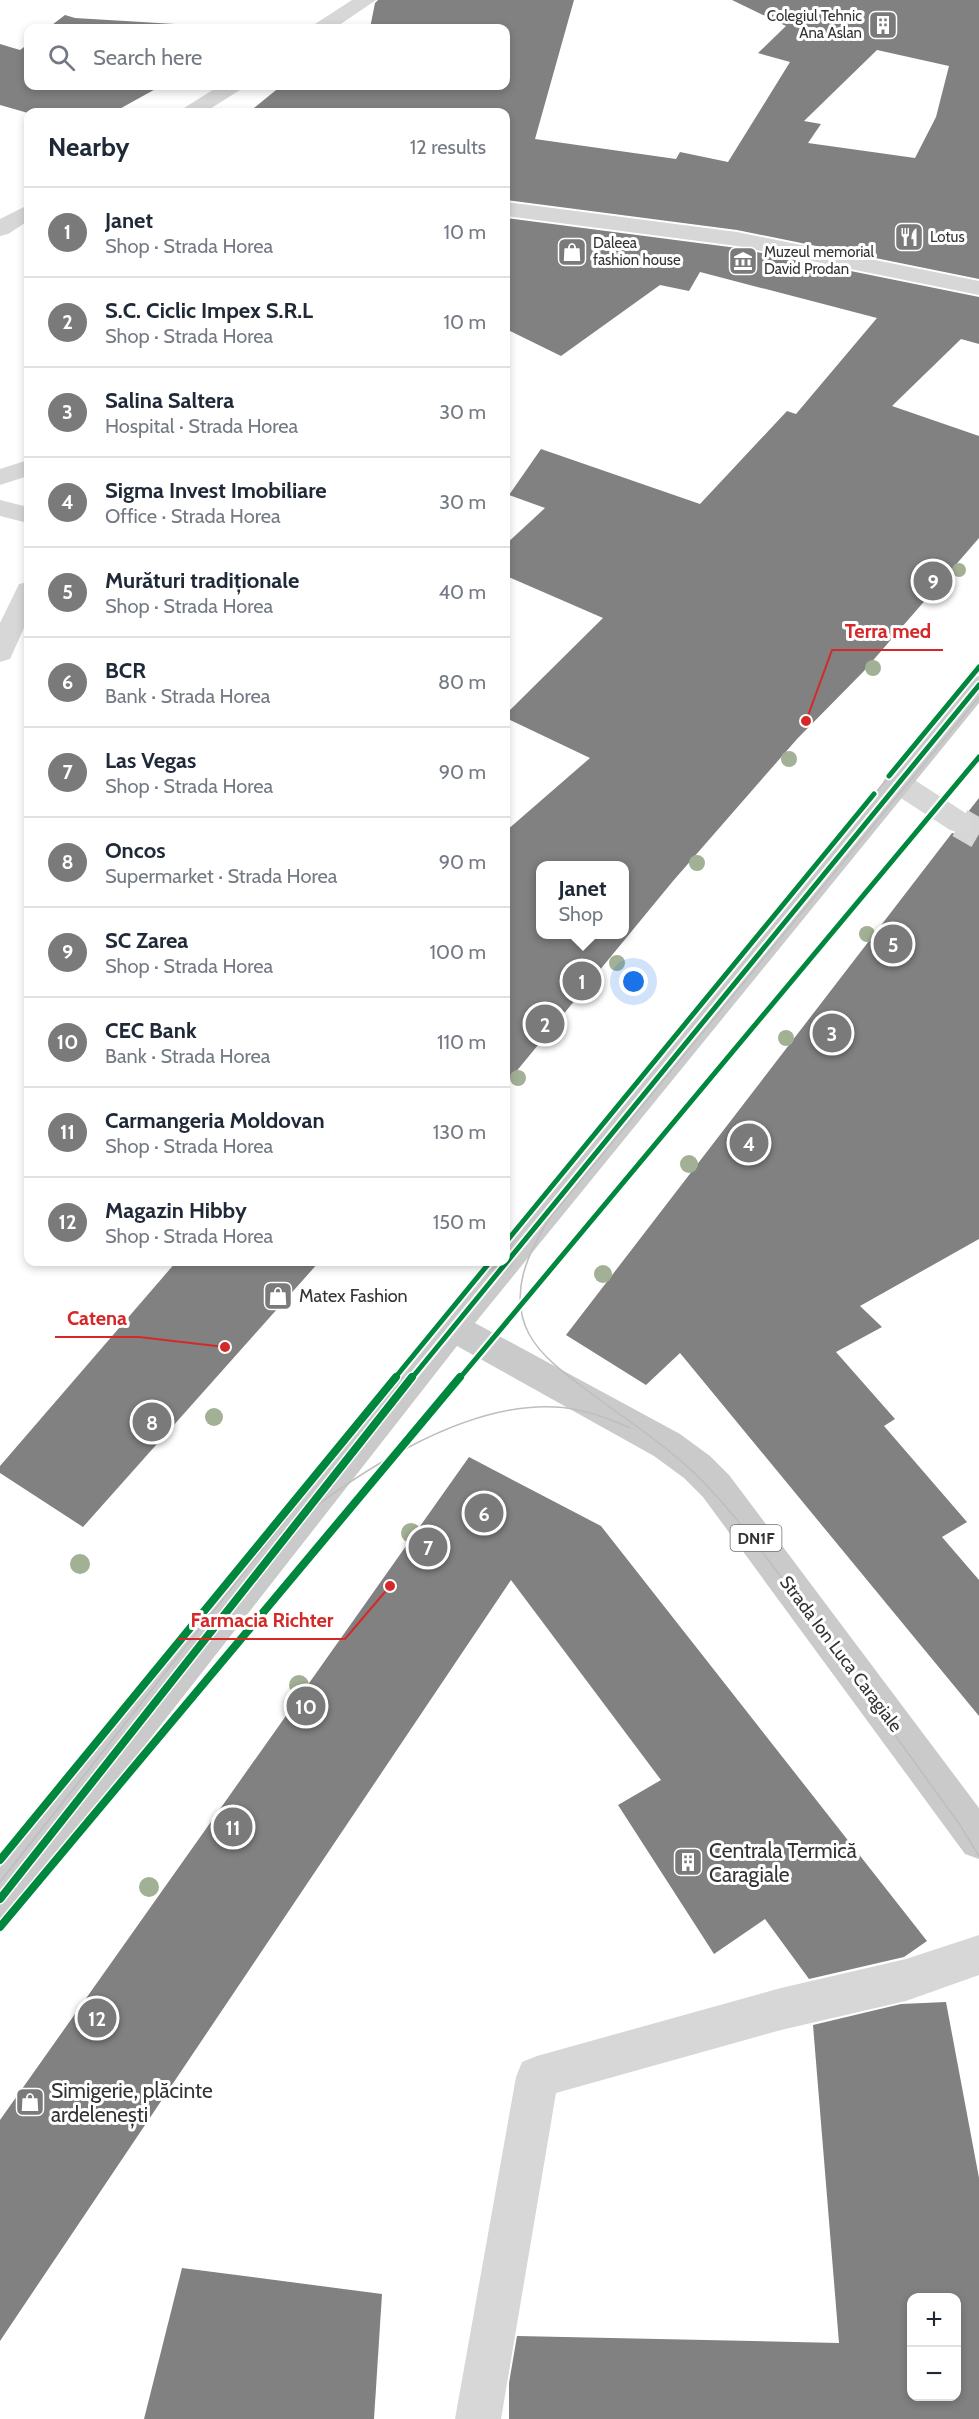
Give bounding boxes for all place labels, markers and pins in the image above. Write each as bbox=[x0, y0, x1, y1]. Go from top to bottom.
place label: Colegiul Tehnic Ana Aslan bbox=[767, 7, 862, 42]
building icon: Colegiul Tehnic Ana Aslan bbox=[867, 9, 899, 41]
restaurant icon: Lotus bbox=[893, 221, 925, 253]
place label: Lotus bbox=[930, 228, 965, 246]
place label: Daleea fashion house bbox=[593, 234, 681, 269]
shop icon: Daleea fashion house bbox=[556, 236, 588, 268]
place label: Muzeul memorial David Prodan bbox=[764, 243, 875, 278]
museum icon: Muzeul memorial David Prodan bbox=[727, 245, 759, 277]
pin: 9 bbox=[914, 558, 952, 604]
callout: Terra med bbox=[832, 612, 943, 650]
pin: 5 bbox=[874, 922, 912, 966]
pin: 1 bbox=[562, 958, 602, 1004]
pin: 2 bbox=[526, 1002, 564, 1046]
pin: 3 bbox=[812, 1010, 852, 1056]
pin: 4 bbox=[730, 1120, 768, 1166]
shop icon: Matex Fashion bbox=[262, 1280, 294, 1312]
place label: Matex Fashion bbox=[299, 1285, 408, 1307]
callout: Catena bbox=[55, 1299, 139, 1337]
pin: 8 bbox=[132, 1400, 172, 1444]
pin: 6 bbox=[464, 1490, 504, 1536]
pin: 7 bbox=[408, 1524, 448, 1570]
callout: Farmacia Richter bbox=[178, 1601, 345, 1639]
pin: 10 bbox=[286, 1684, 326, 1728]
pin: 11 bbox=[214, 1804, 252, 1850]
place label: Centrala Termică Caragiale bbox=[709, 1838, 857, 1887]
building icon: Centrala Termică Caragiale bbox=[672, 1846, 704, 1878]
pin: 12 bbox=[78, 1996, 116, 2040]
place label: Simigerie, plăcinte ardelenești bbox=[51, 2078, 213, 2129]
shop icon: Simigerie, plăcinte ardelenești bbox=[14, 2086, 46, 2118]

